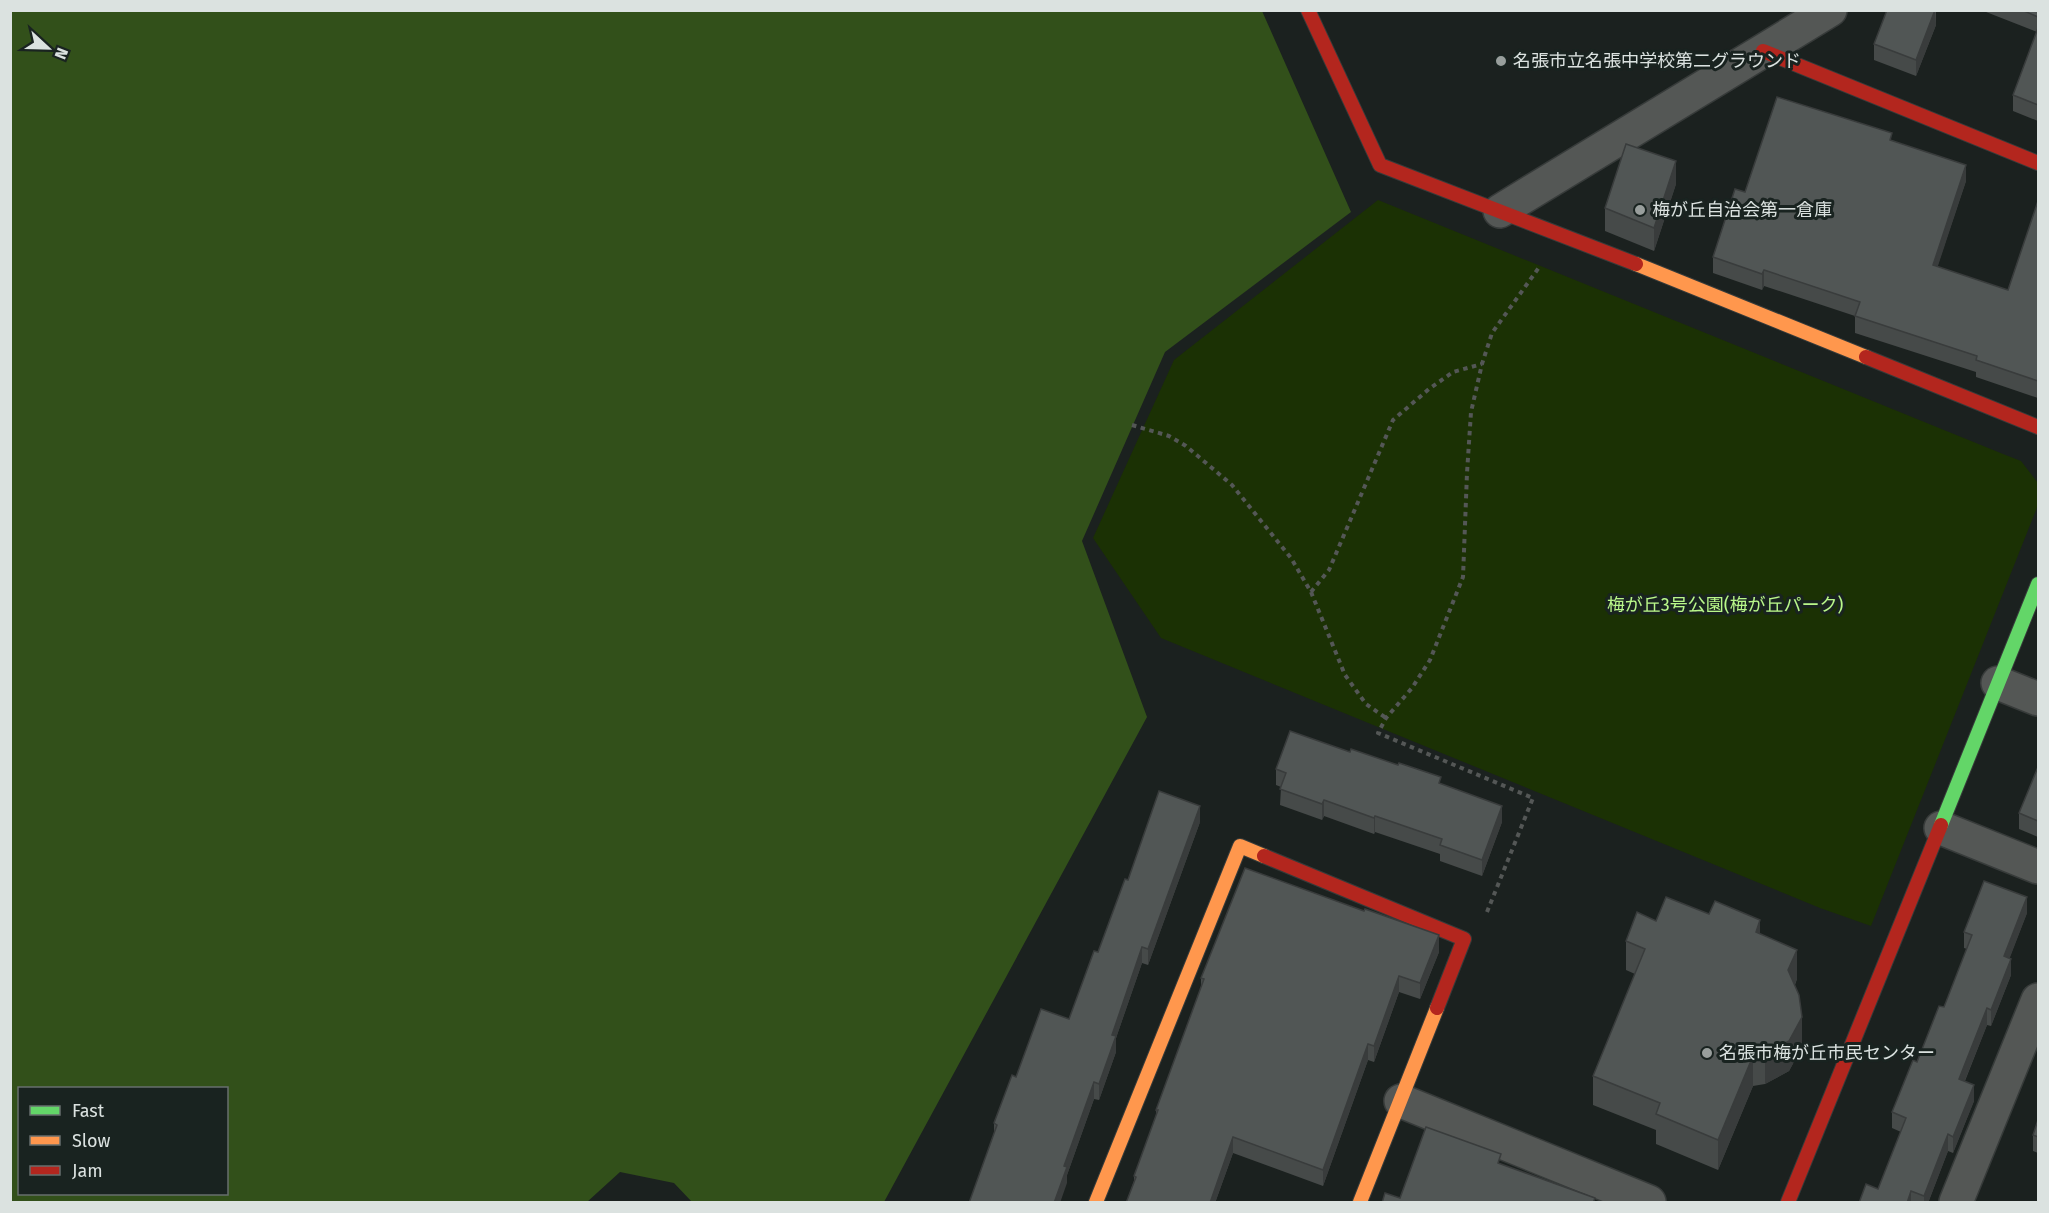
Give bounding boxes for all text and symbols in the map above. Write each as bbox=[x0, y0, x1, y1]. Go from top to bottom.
north arrow bbox=[18, 18, 78, 78]
text: N bbox=[51, 45, 72, 62]
place label: 名張市立名張中学校第二グラウンド bbox=[1513, 50, 1801, 72]
marker: 名張市立名張中学校第二グラウンド bbox=[1494, 54, 1508, 68]
place label: 梅が丘自治会第一倉庫 bbox=[1652, 199, 1832, 221]
marker: 梅が丘自治会第一倉庫 bbox=[1633, 203, 1647, 217]
park label: 梅が丘3号公園(梅が丘パーク) bbox=[1607, 594, 1843, 616]
place label: 名張市梅が丘市民センター bbox=[1719, 1042, 1935, 1064]
marker: 名張市梅が丘市民センター bbox=[1700, 1046, 1714, 1060]
legend bbox=[18, 1087, 228, 1195]
text: Fast bbox=[72, 1100, 105, 1122]
text: Slow bbox=[72, 1130, 111, 1152]
text: Jam bbox=[72, 1160, 103, 1182]

